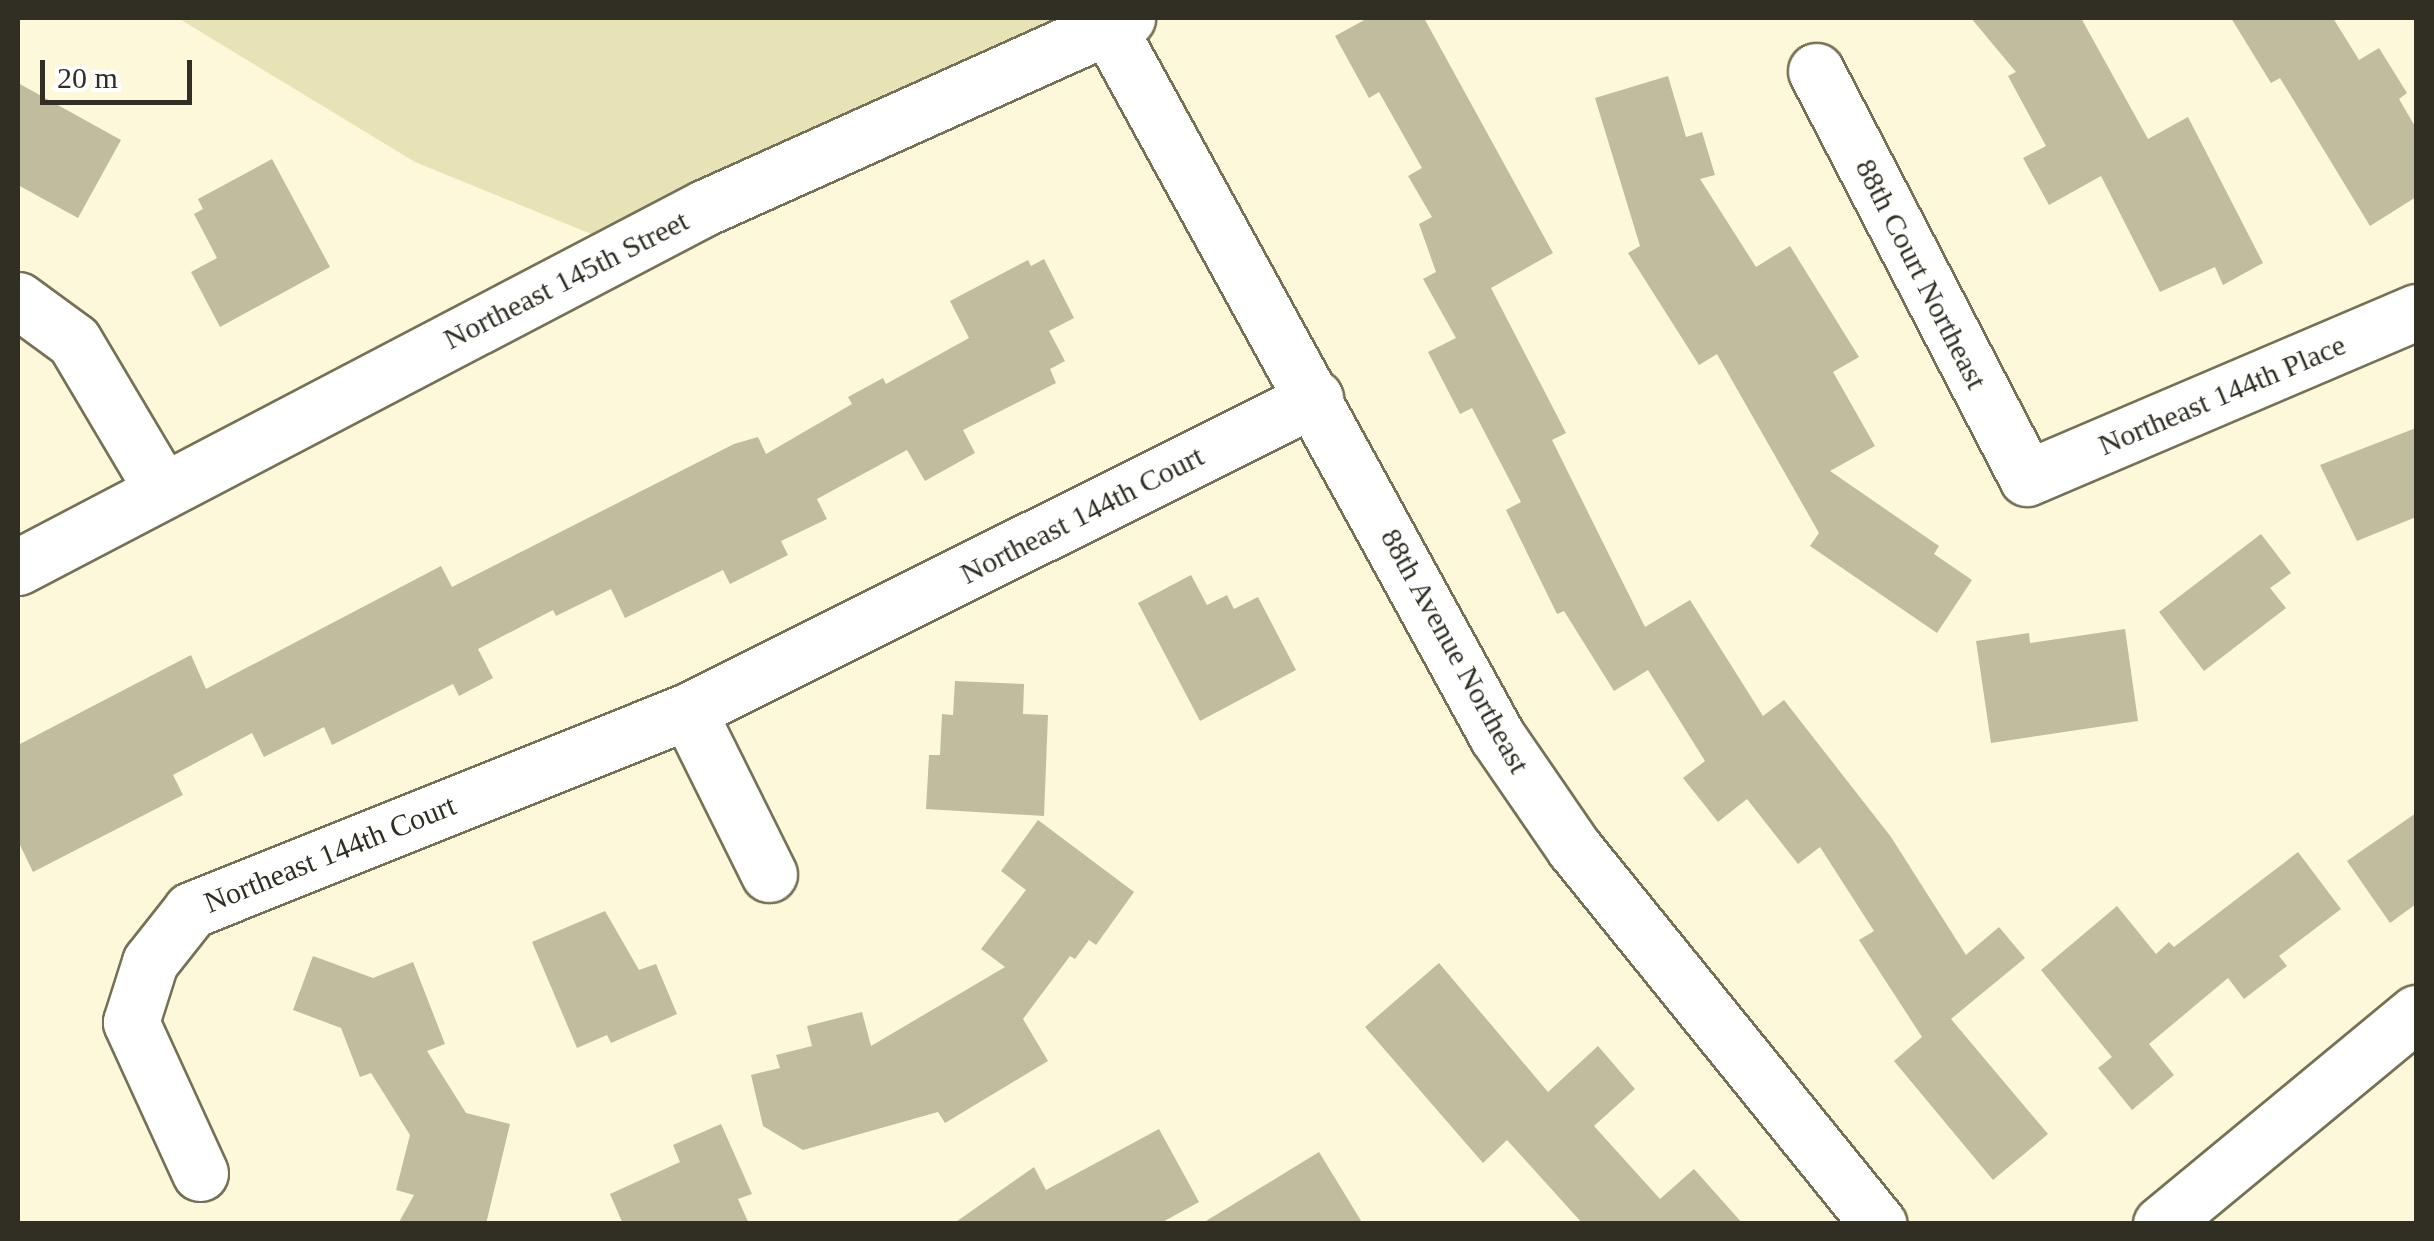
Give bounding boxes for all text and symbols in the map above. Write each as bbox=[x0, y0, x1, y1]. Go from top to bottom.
scale bar bbox=[45, 40, 198, 102]
text: 20 m bbox=[57, 61, 118, 94]
street label: 88th Court Northeast bbox=[1847, 153, 1995, 395]
street label: Northeast 145th Street bbox=[438, 203, 694, 357]
street label: Northeast 144th Place bbox=[2093, 327, 2351, 463]
street label: Northeast 144th Court bbox=[954, 438, 1210, 592]
street label: 88th Avenue Northeast bbox=[1372, 522, 1538, 780]
street label: Northeast 144th Court bbox=[199, 787, 461, 921]

